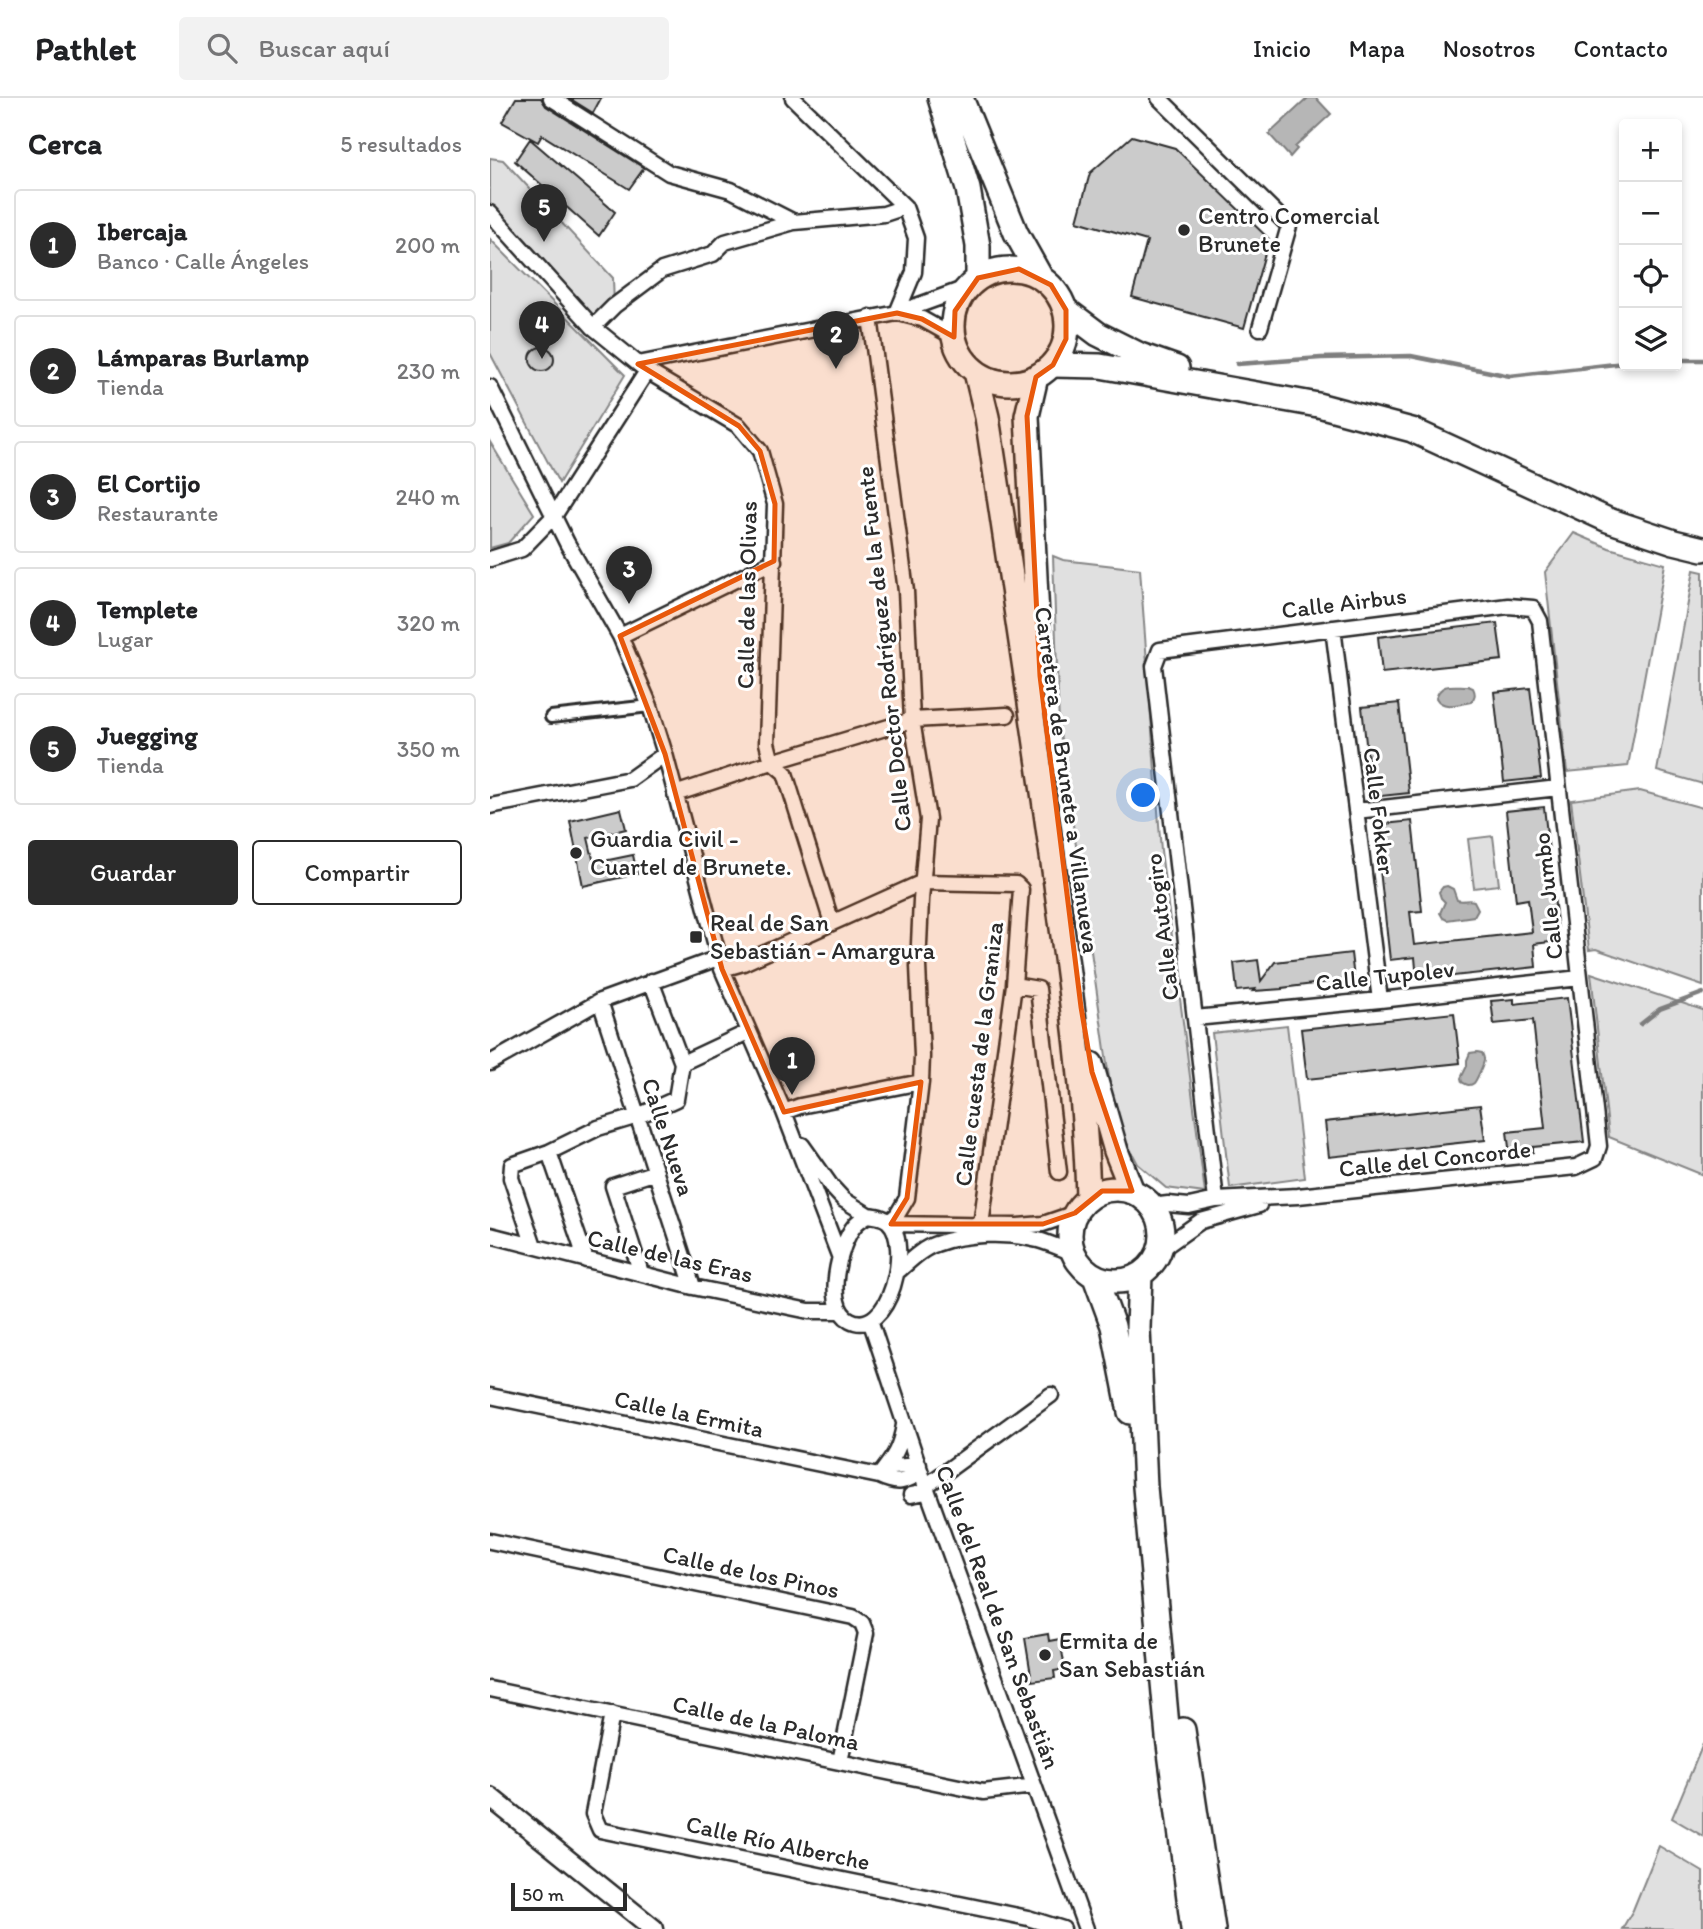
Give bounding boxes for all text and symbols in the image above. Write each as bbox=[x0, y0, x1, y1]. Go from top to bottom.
search box bbox=[179, 17, 669, 80]
text: Pathlet bbox=[35, 29, 137, 68]
icon: search bbox=[203, 29, 241, 67]
text: Buscar aquí bbox=[259, 32, 390, 64]
text: Inicio bbox=[1253, 34, 1311, 63]
text: Mapa bbox=[1349, 34, 1405, 63]
text: Nosotros bbox=[1443, 34, 1535, 63]
text: Contacto bbox=[1573, 34, 1668, 63]
map controls bbox=[1619, 119, 1682, 371]
button: + bbox=[1619, 119, 1682, 182]
text: Cerca bbox=[28, 125, 102, 162]
text: 5 resultados bbox=[340, 130, 462, 158]
button: − bbox=[1619, 182, 1682, 245]
pin: 5 bbox=[521, 184, 567, 242]
place label: Centro Comercial Brunete bbox=[1198, 201, 1380, 258]
text: Ibercaja bbox=[97, 215, 187, 247]
marker: Centro Comercial Brunete bbox=[1176, 222, 1192, 238]
text: 1 bbox=[48, 231, 58, 259]
text: 200 m bbox=[395, 231, 460, 259]
button: locate bbox=[1619, 245, 1682, 308]
text: Banco · Calle Ángeles bbox=[97, 247, 309, 275]
pin: 4 bbox=[519, 301, 565, 359]
button: layers bbox=[1619, 308, 1682, 371]
pin: 2 bbox=[813, 311, 859, 369]
text: Lámparas Burlamp bbox=[97, 341, 309, 373]
text: 2 bbox=[47, 357, 59, 385]
text: 230 m bbox=[397, 357, 460, 385]
text: Tienda bbox=[97, 373, 164, 401]
street label: Calle Doctor Rodríguez de la Fuente bbox=[850, 465, 917, 833]
text: El Cortijo bbox=[97, 467, 200, 499]
text: 3 bbox=[47, 483, 59, 511]
text: 240 m bbox=[395, 483, 460, 511]
text: Restaurante bbox=[97, 499, 218, 527]
street label: Calle de las Olivas bbox=[730, 501, 763, 689]
pin: 3 bbox=[606, 546, 652, 604]
street label: Calle Airbus bbox=[1280, 580, 1408, 625]
text: Templete bbox=[97, 593, 198, 625]
street label: Carretera de Brunete a Villanueva bbox=[1029, 605, 1106, 955]
text: 4 bbox=[46, 609, 60, 637]
text: 320 m bbox=[397, 609, 460, 637]
text: Lugar bbox=[97, 625, 153, 653]
text: Juegging bbox=[97, 719, 197, 751]
text: 5 bbox=[47, 735, 59, 763]
text: 350 m bbox=[397, 735, 460, 763]
street label: Calle Fokker bbox=[1357, 746, 1402, 876]
text: Tienda bbox=[97, 751, 164, 779]
your location bbox=[1126, 778, 1160, 812]
place label: Guardia Civil - Cuartel de Brunete. bbox=[590, 824, 792, 881]
street label: Calle Jumbo bbox=[1526, 831, 1569, 961]
button: Guardar bbox=[28, 840, 238, 905]
button: Compartir bbox=[252, 840, 462, 905]
marker: Guardia Civil - Cuartel de Brunete. bbox=[568, 845, 584, 861]
street label: Calle Autogiro bbox=[1138, 852, 1185, 1002]
place label: Real de San Sebastián - Amargura bbox=[710, 908, 936, 965]
street label: Calle cuesta de la Graniza bbox=[948, 919, 1009, 1188]
marker: Real de San Sebastián - Amargura bbox=[688, 929, 704, 945]
street label: Calle Tupolev bbox=[1314, 954, 1456, 997]
pin: 1 bbox=[769, 1037, 815, 1095]
street label: Calle Nueva bbox=[636, 1074, 701, 1200]
street label: Calle del Concorde bbox=[1337, 1134, 1532, 1183]
street label: Calle de las Eras bbox=[585, 1222, 756, 1289]
street label: Calle la Ermita bbox=[612, 1384, 767, 1444]
street label: Calle del Real de San Sebastián bbox=[930, 1461, 1067, 1773]
street label: Calle de los Pinos bbox=[660, 1539, 842, 1604]
place label: Ermita de San Sebastián bbox=[1059, 1626, 1205, 1683]
marker: Ermita de San Sebastián bbox=[1037, 1647, 1053, 1663]
street label: Calle de la Paloma bbox=[670, 1689, 863, 1757]
street label: Calle Río Alberche bbox=[683, 1809, 873, 1876]
scale bar bbox=[511, 1880, 626, 1912]
text: 50 m bbox=[522, 1883, 564, 1906]

